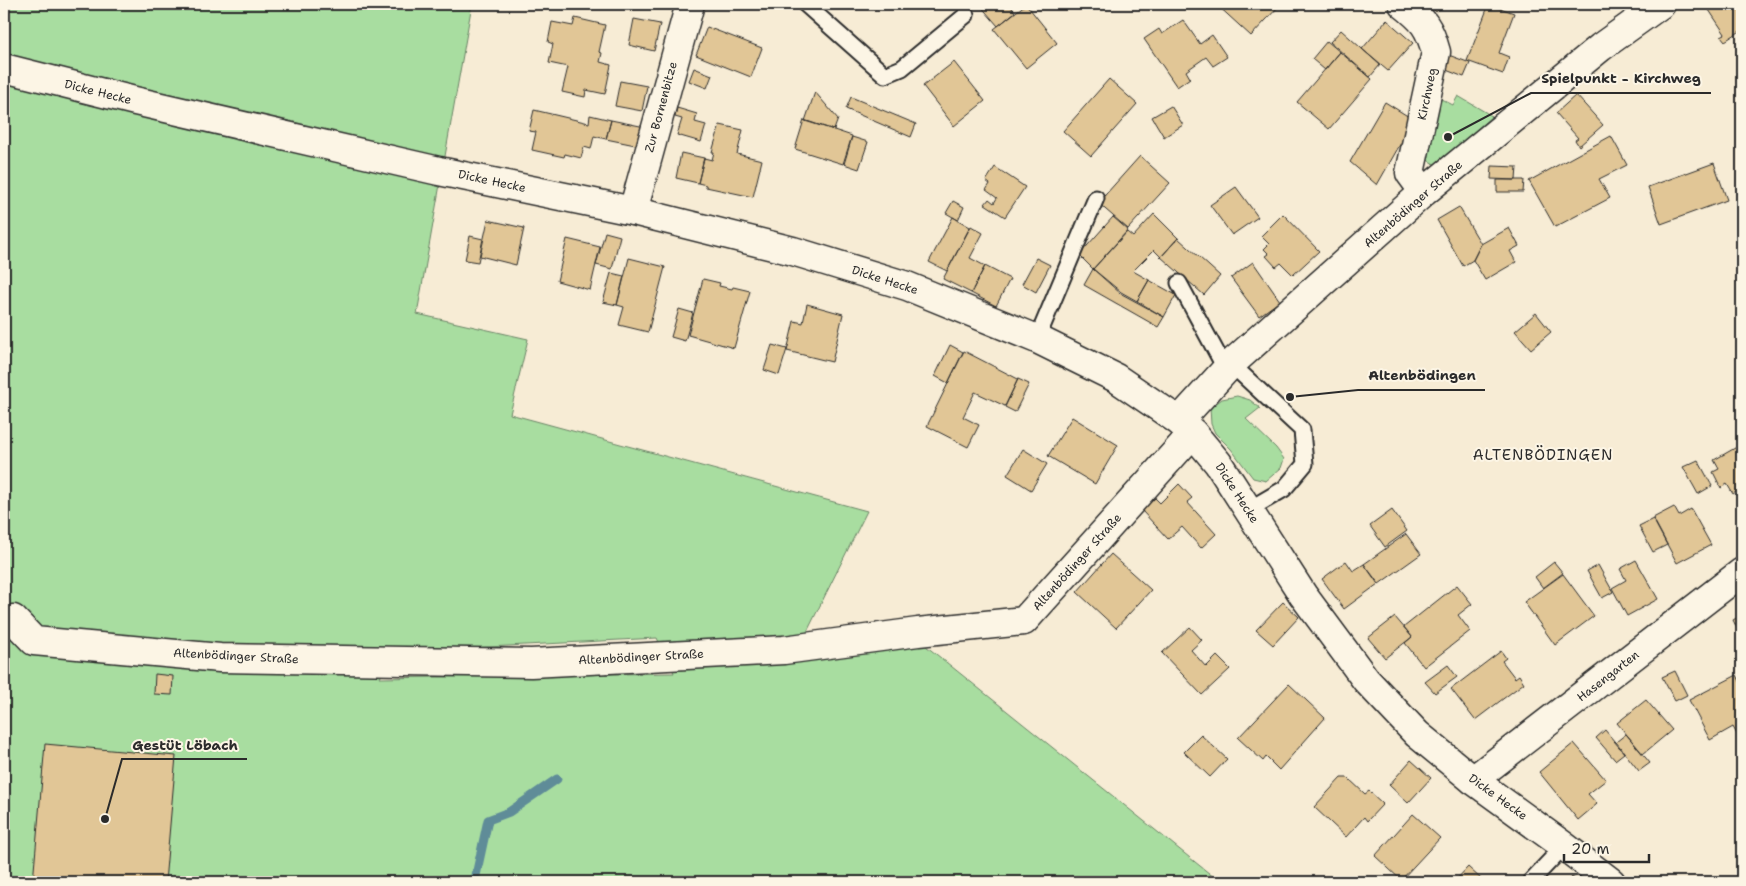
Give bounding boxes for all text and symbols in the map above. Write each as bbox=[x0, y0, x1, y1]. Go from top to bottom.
street label: Zur Bornenbitze bbox=[641, 60, 681, 154]
callout: Spielpunkt - Kirchweg bbox=[1531, 64, 1711, 93]
street label: Kirchweg bbox=[1414, 66, 1440, 122]
text: Spielpunkt - Kirchweg bbox=[1541, 69, 1701, 87]
street label: Dicke Hecke bbox=[63, 76, 134, 108]
street label: Altenbödinger Straße bbox=[1360, 157, 1466, 251]
street label: Dicke Hecke bbox=[457, 166, 528, 196]
street label: Dicke Hecke bbox=[850, 262, 920, 298]
callout: Altenbödingen bbox=[1358, 361, 1485, 390]
text: Altenbödingen bbox=[1368, 366, 1476, 384]
district label: ALTENBÖDINGEN bbox=[1473, 445, 1613, 465]
street label: Dicke Hecke bbox=[1212, 460, 1263, 526]
street label: Altenbödinger Straße bbox=[1029, 510, 1125, 614]
street label: Altenbödinger Straße bbox=[173, 645, 299, 667]
street label: Altenbödinger Straße bbox=[578, 646, 704, 668]
street label: Hasengarten bbox=[1574, 647, 1642, 705]
callout: Gestüt Löbach bbox=[122, 730, 247, 759]
text: Gestüt Löbach bbox=[132, 736, 238, 754]
street label: Dicke Hecke bbox=[1465, 770, 1531, 824]
scale bar bbox=[1564, 831, 1648, 863]
text: 20 m bbox=[1571, 839, 1610, 859]

